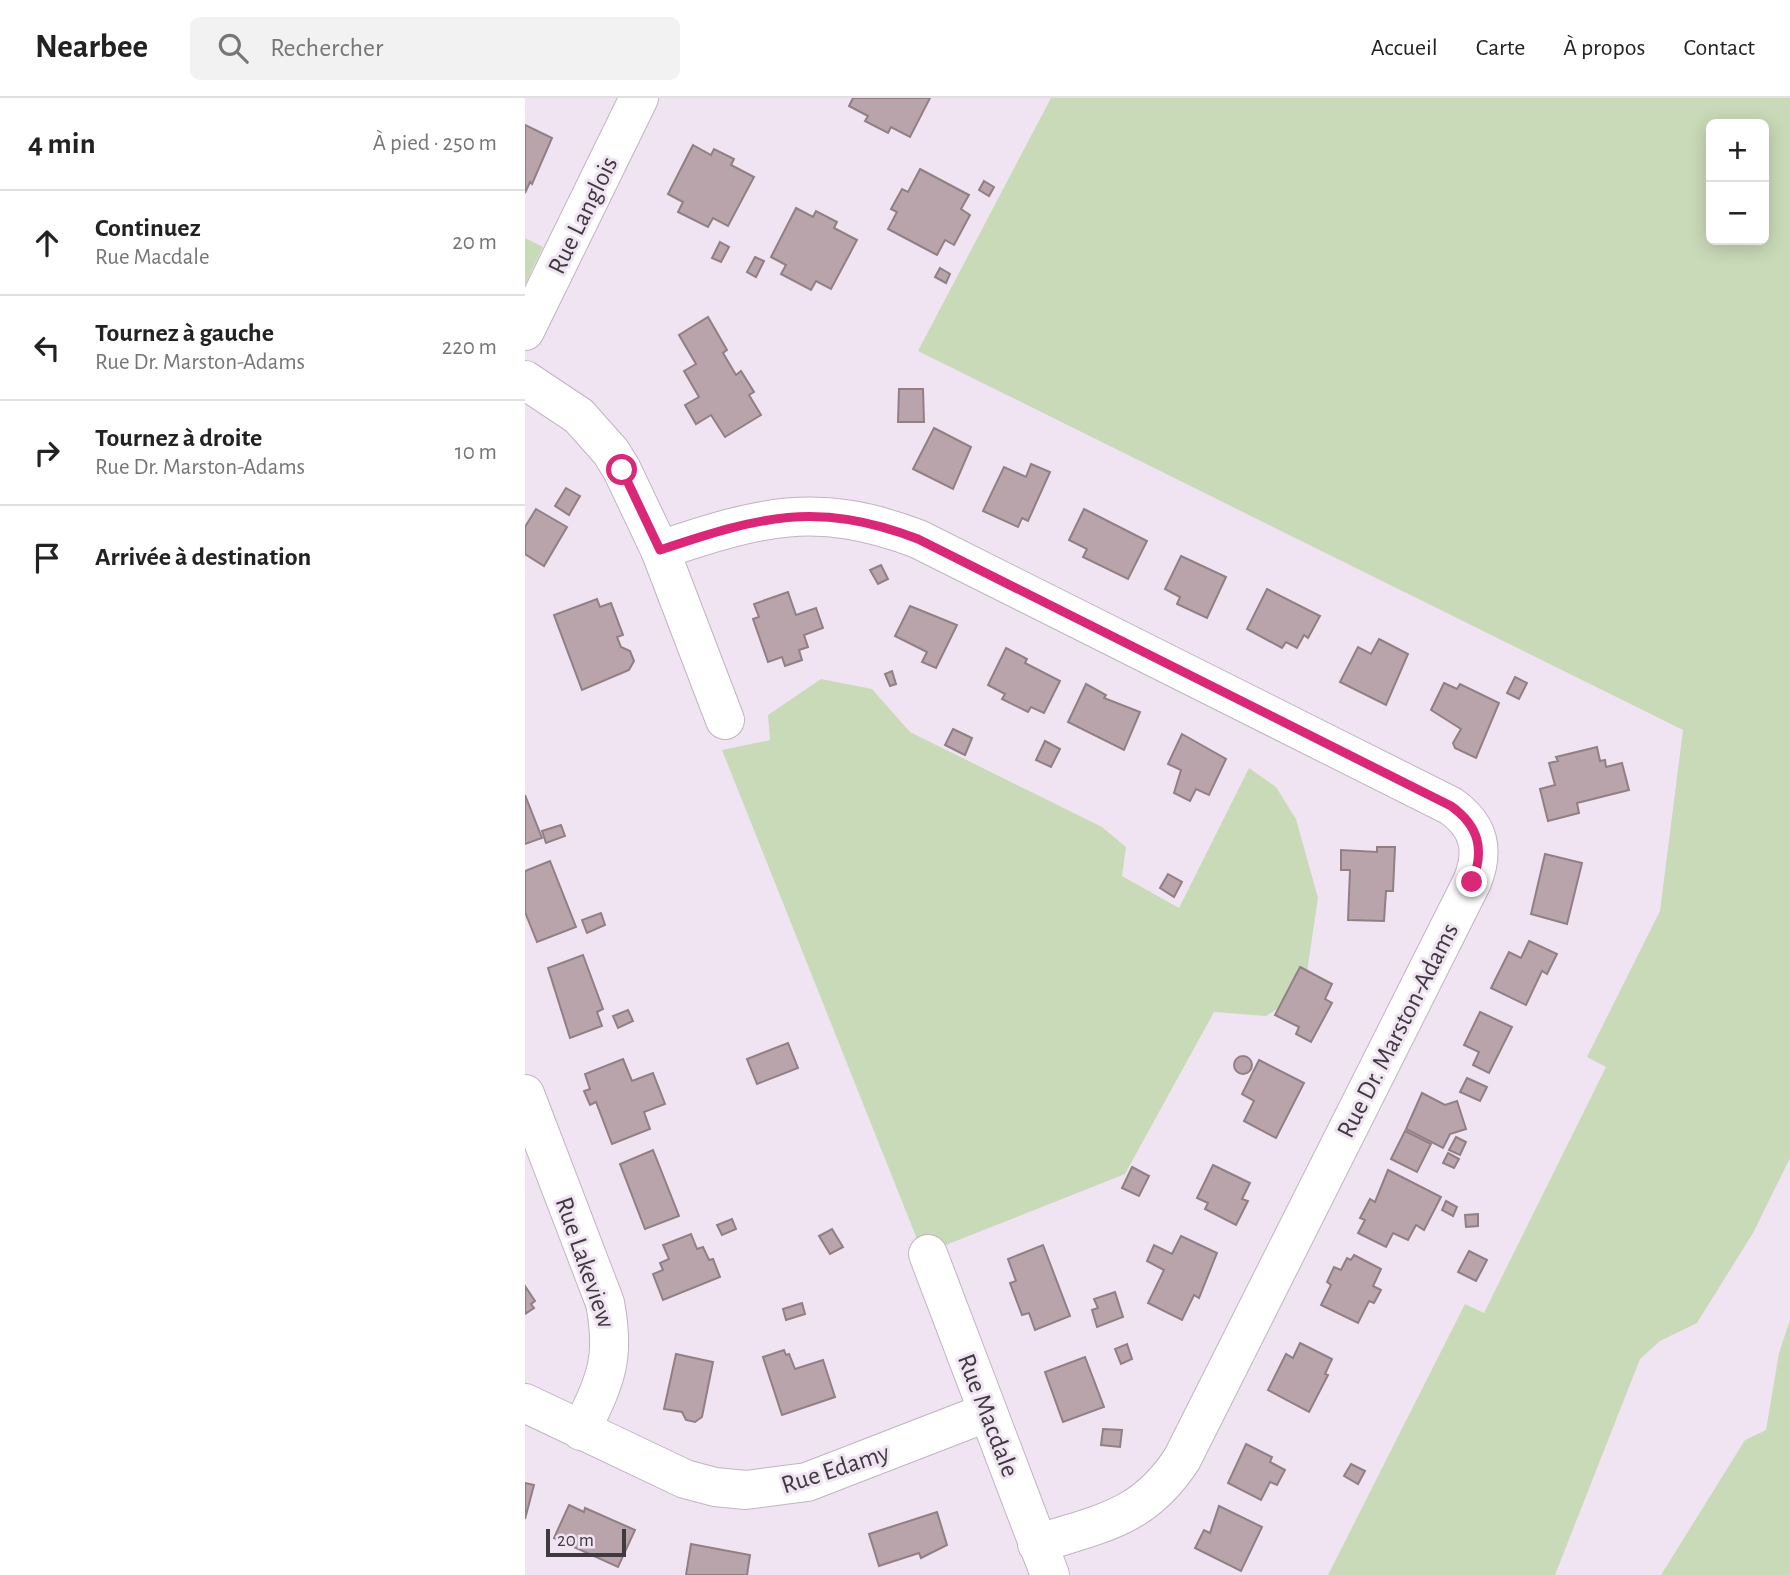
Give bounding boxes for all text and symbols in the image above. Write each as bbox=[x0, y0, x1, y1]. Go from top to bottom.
search box bbox=[190, 17, 680, 80]
icon: search bbox=[214, 29, 252, 67]
text: Nearbee bbox=[35, 31, 148, 64]
text: Rechercher bbox=[270, 35, 383, 61]
text: Accueil bbox=[1371, 36, 1438, 60]
text: Carte bbox=[1476, 36, 1525, 60]
text: À propos bbox=[1563, 36, 1645, 60]
text: Contact bbox=[1683, 36, 1755, 60]
map controls bbox=[1706, 119, 1769, 245]
button: + bbox=[1706, 119, 1769, 182]
text: 4 min bbox=[28, 129, 96, 159]
text: À pied · 250 m bbox=[373, 132, 497, 155]
street label: Rue Langlois bbox=[543, 153, 622, 278]
button: − bbox=[1706, 182, 1769, 245]
text: Continuez bbox=[95, 215, 201, 241]
icon: ahead bbox=[28, 224, 66, 262]
text: 20 m bbox=[452, 231, 497, 254]
text: Rue Macdale bbox=[95, 246, 210, 269]
text: Tournez à gauche bbox=[95, 320, 274, 346]
icon: left bbox=[28, 329, 66, 367]
text: 220 m bbox=[442, 336, 497, 359]
text: Rue Dr. Marston-Adams bbox=[95, 351, 305, 374]
text: Tournez à droite bbox=[95, 425, 262, 451]
icon: right bbox=[28, 434, 66, 472]
text: 10 m bbox=[455, 441, 497, 464]
route start bbox=[606, 454, 637, 485]
text: Rue Dr. Marston-Adams bbox=[95, 456, 305, 479]
icon: arrive bbox=[28, 539, 66, 577]
text: Arrivée à destination bbox=[95, 544, 311, 570]
route end bbox=[1456, 866, 1487, 897]
street label: Rue Dr. Marston-Adams bbox=[1332, 919, 1463, 1142]
street label: Rue Lakeview bbox=[551, 1194, 620, 1332]
street label: Rue Macdale bbox=[953, 1350, 1023, 1480]
street label: Rue Edamy bbox=[778, 1439, 893, 1499]
scale bar bbox=[546, 1526, 627, 1558]
text: 20 m bbox=[557, 1531, 594, 1550]

